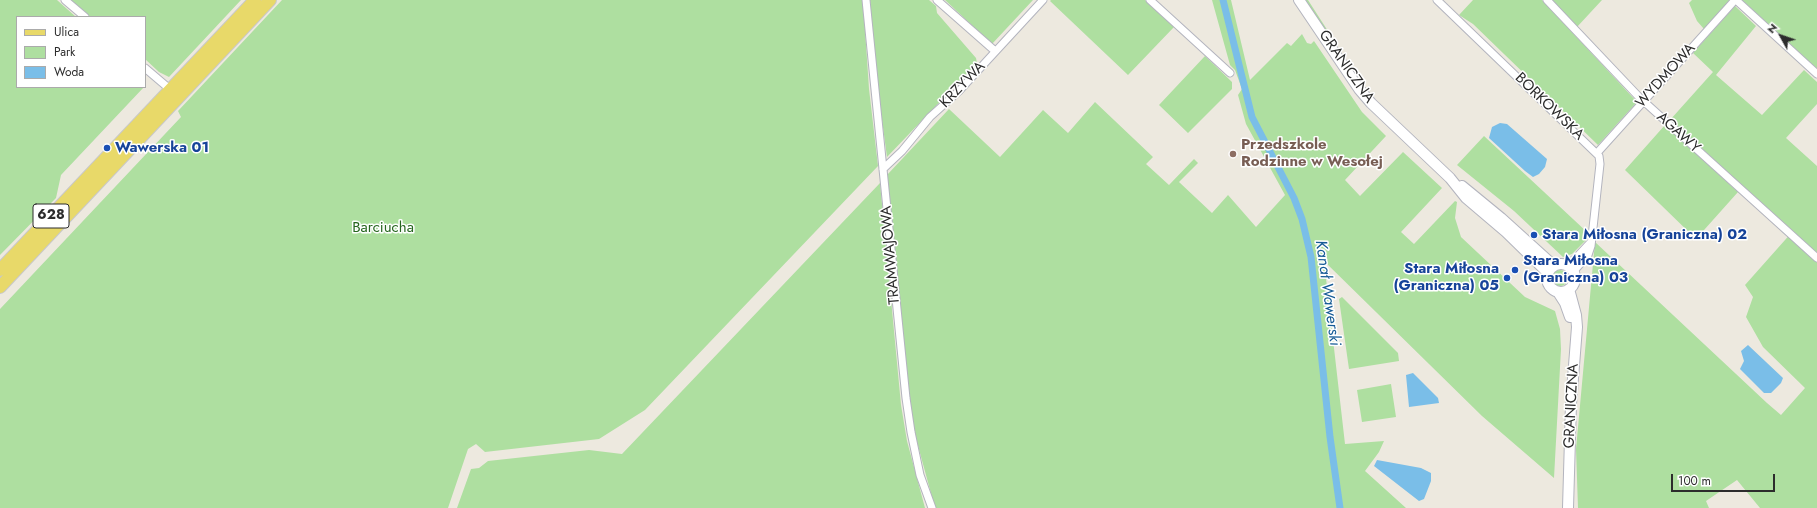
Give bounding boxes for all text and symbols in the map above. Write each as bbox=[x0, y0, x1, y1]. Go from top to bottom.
legend bbox=[16, 16, 146, 88]
north arrow bbox=[1761, 16, 1801, 56]
text: N bbox=[1763, 20, 1781, 37]
text: Ulica bbox=[54, 23, 79, 41]
street label: GRANICZNA bbox=[1314, 27, 1378, 107]
street label: WYDMOWA bbox=[1632, 40, 1700, 112]
text: Park bbox=[54, 43, 75, 61]
street label: KRZYWA bbox=[937, 58, 989, 112]
text: Woda bbox=[54, 63, 84, 81]
street label: BORKOWSKA bbox=[1511, 70, 1587, 144]
street label: AGAWY bbox=[1652, 109, 1704, 157]
place label: Przedszkole Rodzinne w Wesołej bbox=[1241, 136, 1383, 171]
place label: Wawerska 01 bbox=[115, 139, 209, 157]
marker: Wawerska 01 bbox=[102, 143, 112, 153]
marker: Przedszkole Rodzinne w Wesołej bbox=[1228, 149, 1238, 159]
road number: 628 bbox=[33, 204, 69, 228]
street label: TRAMWAJOWA bbox=[878, 205, 904, 305]
park label: Barciucha bbox=[352, 219, 414, 237]
place label: Stara Miłosna (Graniczna) 02 bbox=[1542, 226, 1747, 244]
marker: Stara Miłosna (Graniczna) 02 bbox=[1529, 230, 1539, 240]
water label: Kanał Wawerski bbox=[1310, 239, 1344, 347]
place label: Stara Miłosna (Graniczna) 03 bbox=[1523, 252, 1628, 287]
place label: Stara Miłosna (Graniczna) 05 bbox=[1393, 260, 1499, 295]
marker: Stara Miłosna (Graniczna) 03 bbox=[1510, 265, 1520, 275]
marker: Stara Miłosna (Graniczna) 05 bbox=[1502, 273, 1512, 283]
street label: GRANICZNA bbox=[1561, 363, 1583, 449]
scale bar bbox=[1673, 466, 1777, 492]
text: 100 m bbox=[1678, 472, 1711, 490]

